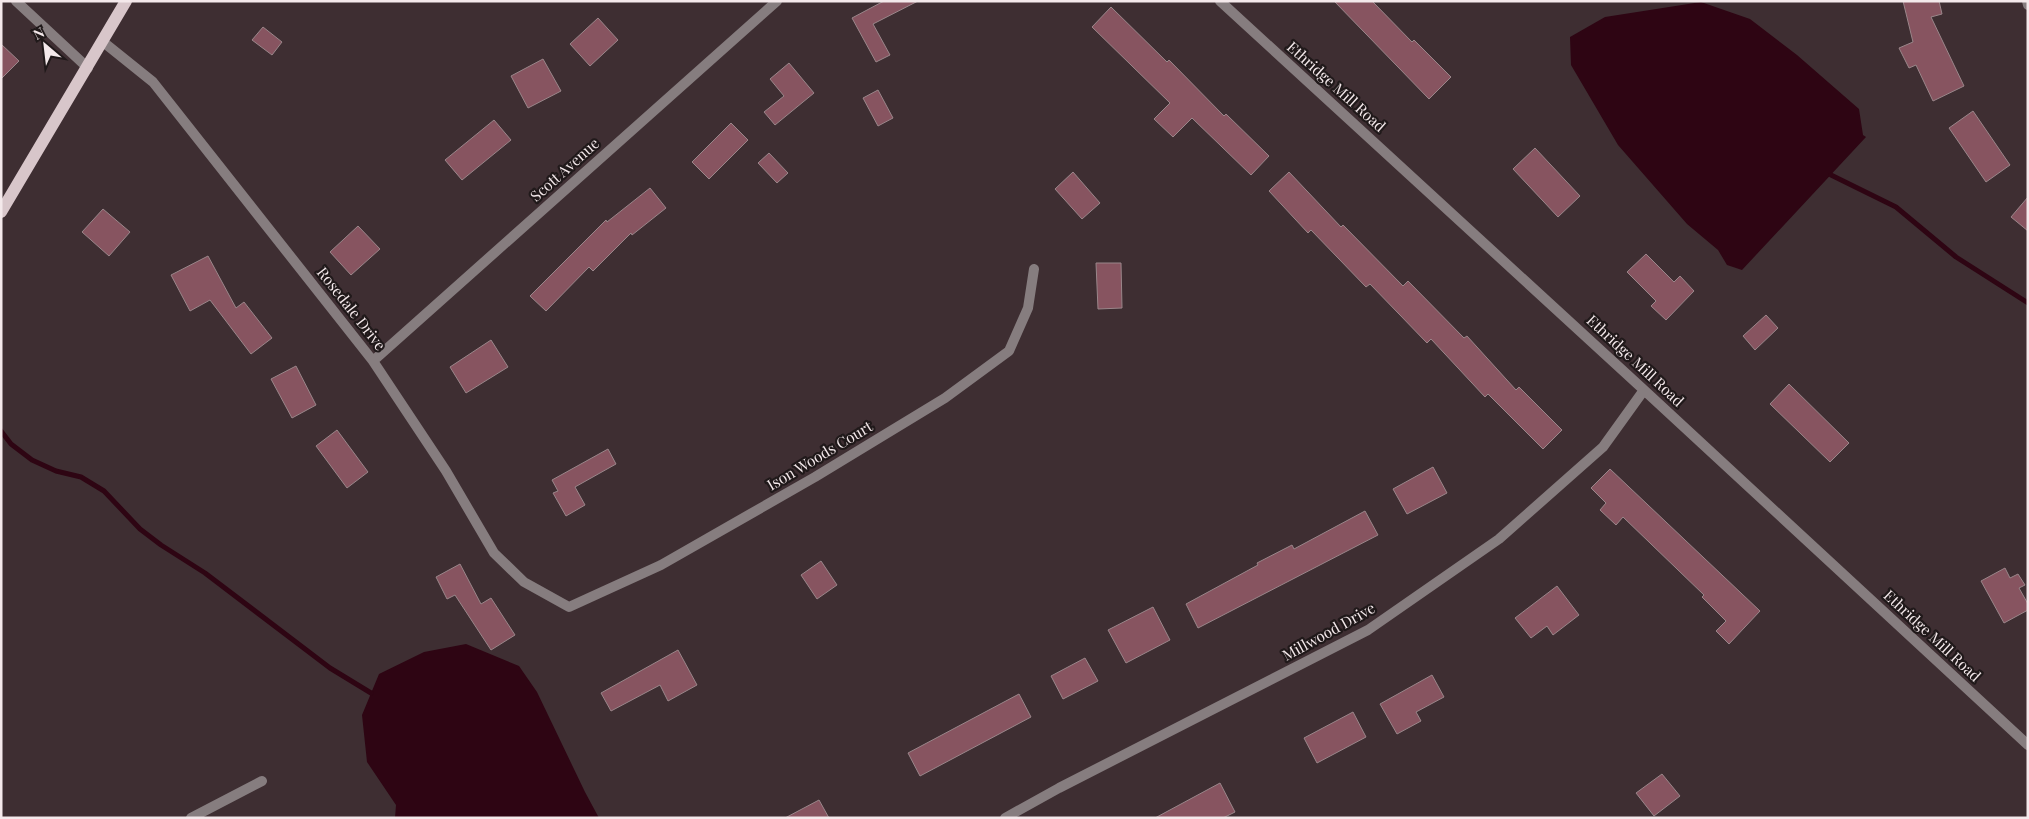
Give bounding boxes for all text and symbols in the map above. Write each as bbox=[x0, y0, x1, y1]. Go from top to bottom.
north arrow bbox=[20, 20, 70, 70]
text: N bbox=[30, 22, 48, 44]
street label: Ethridge Mill Road bbox=[1283, 37, 1390, 136]
street label: Scott Avenue bbox=[526, 133, 603, 205]
street label: Rosedale Drive bbox=[313, 263, 391, 354]
street label: Ethridge Mill Road bbox=[1583, 310, 1689, 411]
street label: Ison Woods Court bbox=[763, 415, 876, 494]
street label: Ethridge Mill Road bbox=[1880, 585, 1986, 686]
street label: Millwood Drive bbox=[1279, 597, 1378, 665]

